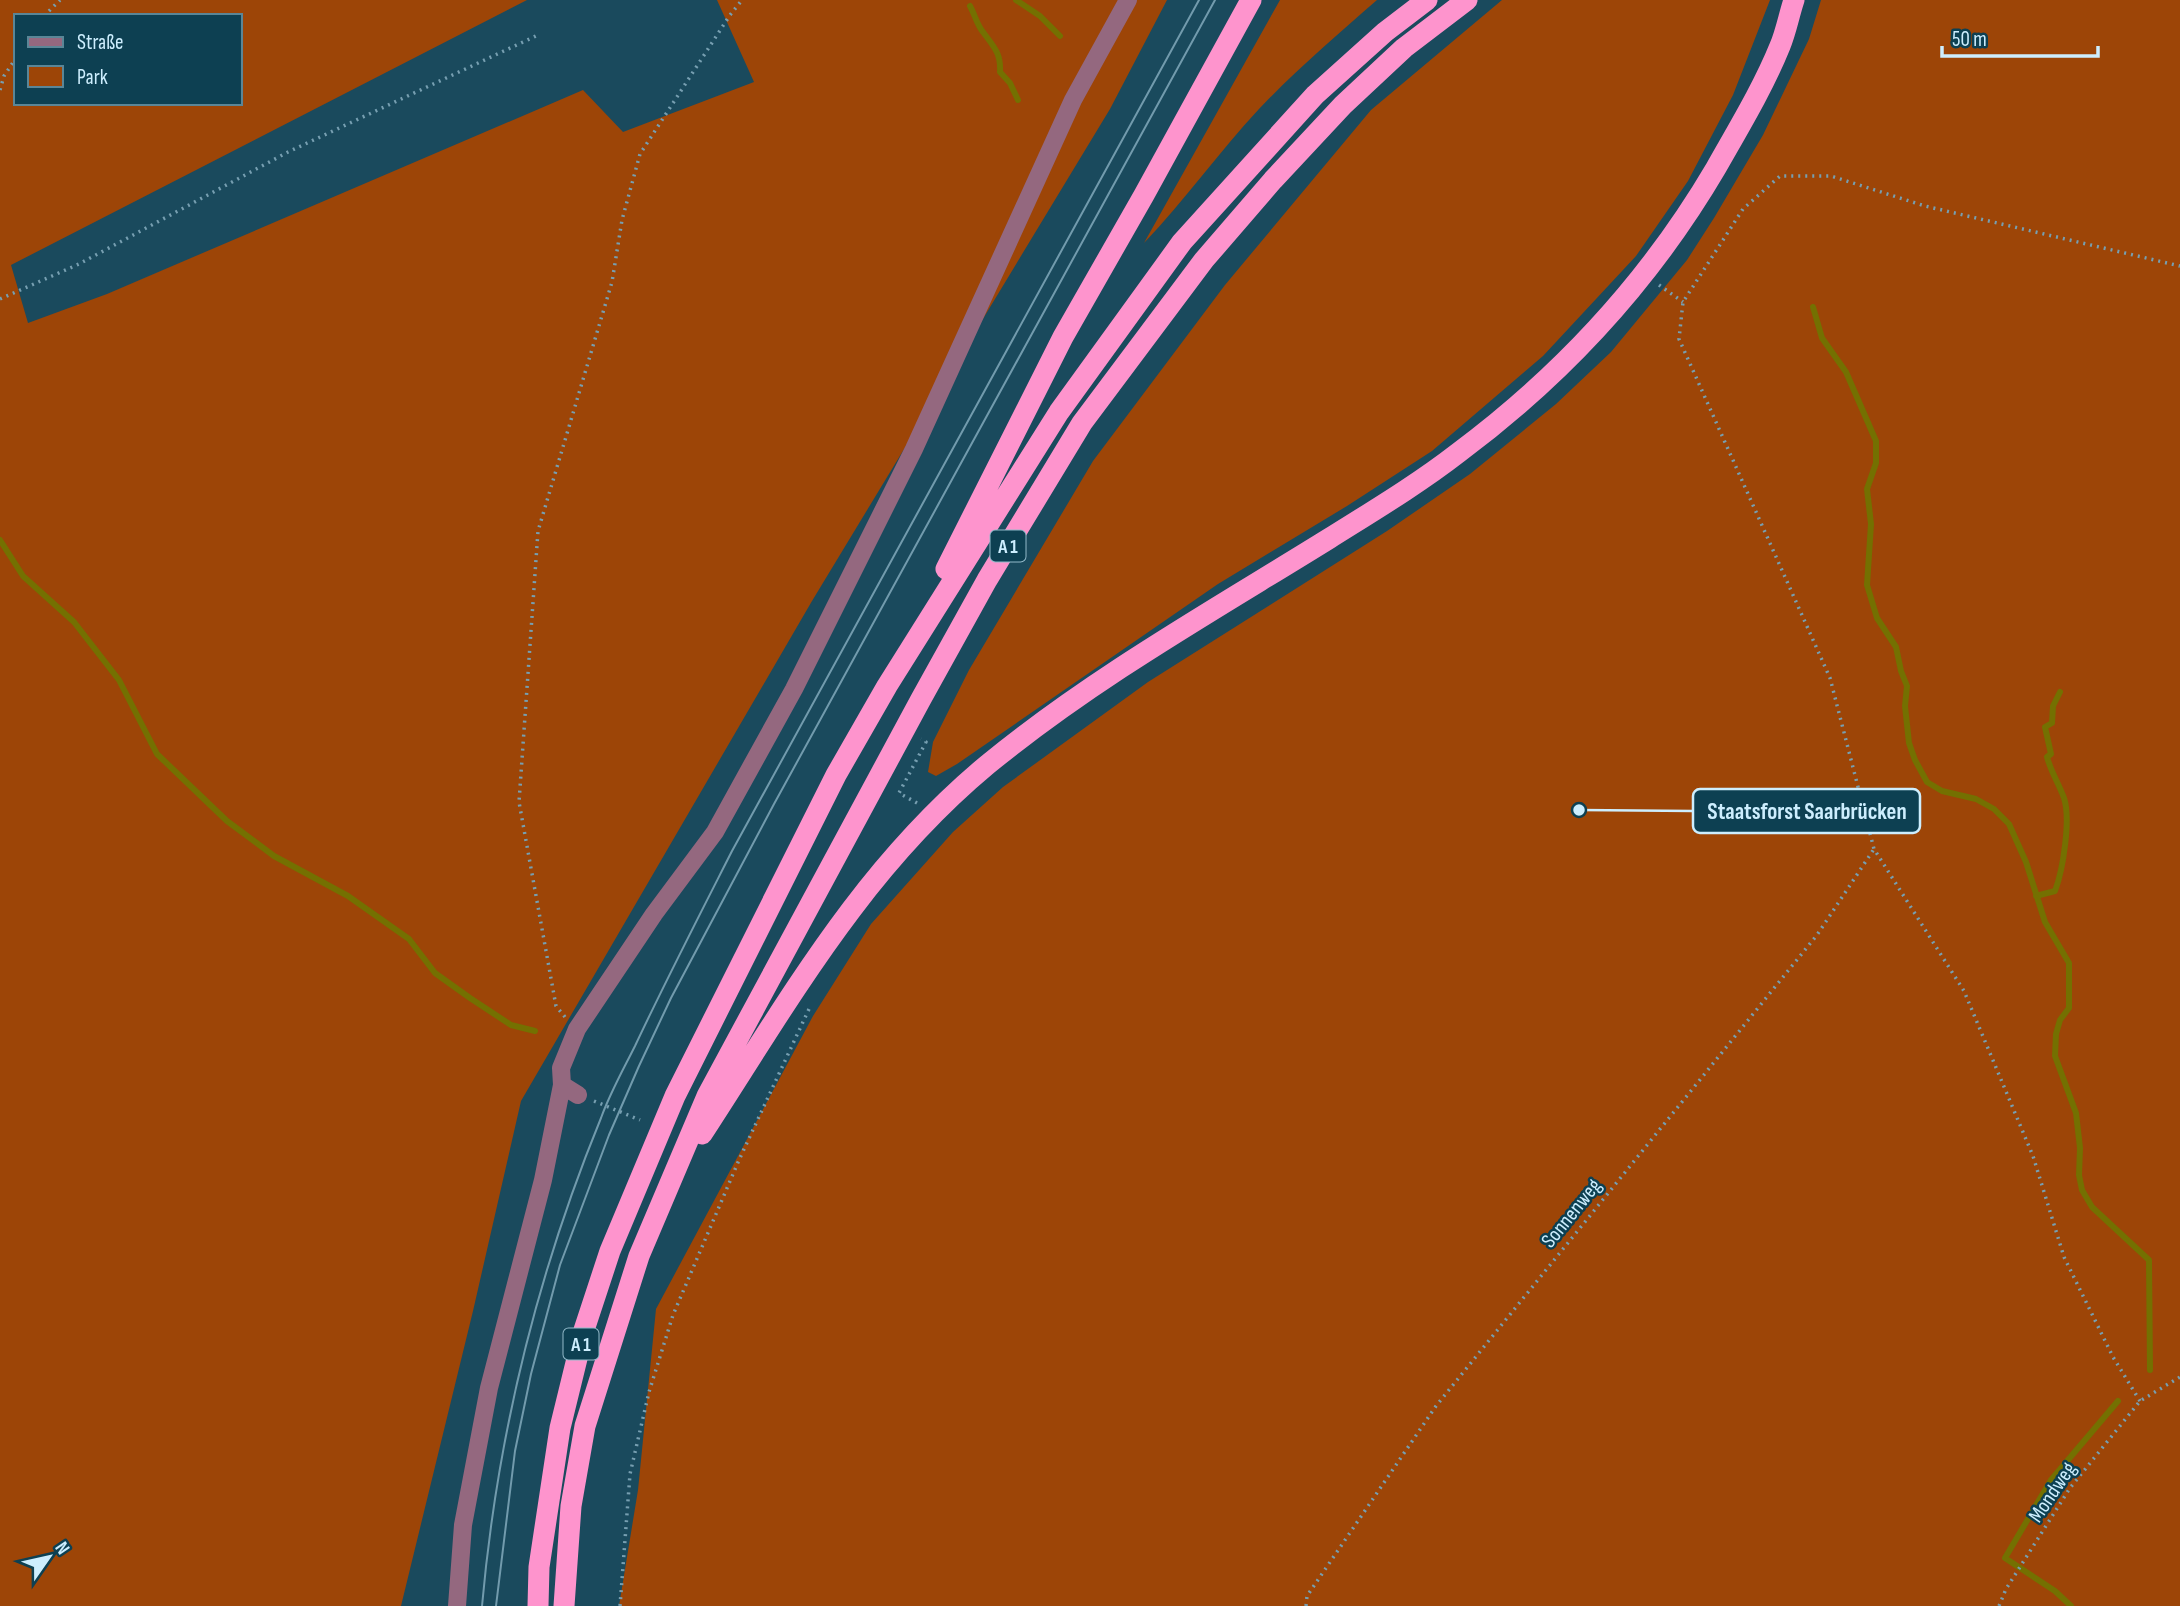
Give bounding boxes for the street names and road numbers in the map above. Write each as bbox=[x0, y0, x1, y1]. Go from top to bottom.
road number: A 1 bbox=[990, 530, 1026, 562]
street label: Sonnenweg bbox=[1536, 1174, 1607, 1253]
road number: A 1 bbox=[564, 1328, 598, 1360]
street label: Mondweg bbox=[2023, 1457, 2082, 1527]

